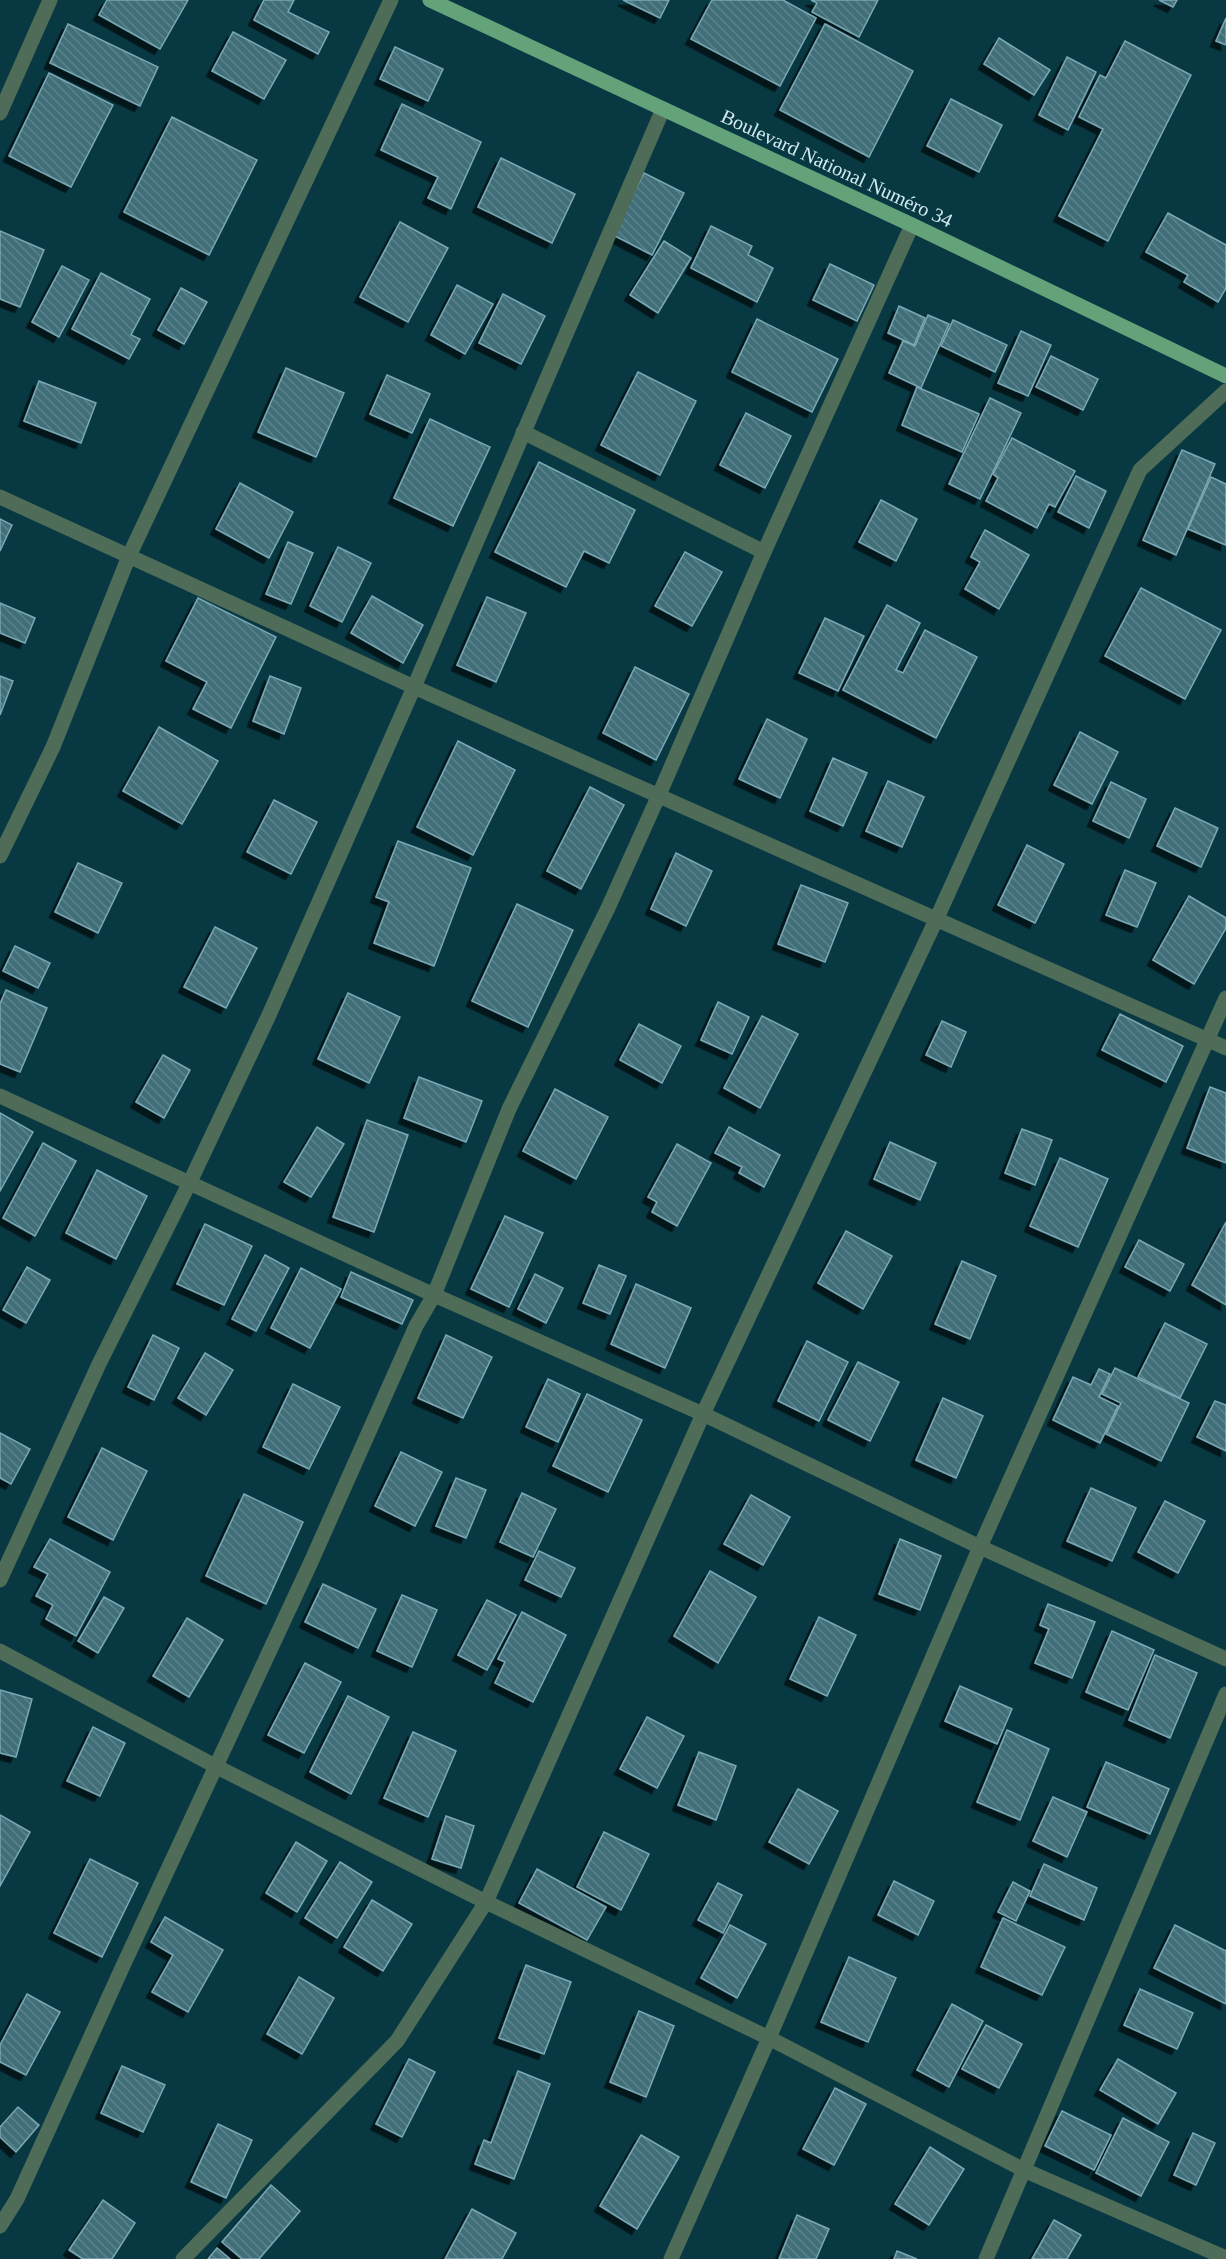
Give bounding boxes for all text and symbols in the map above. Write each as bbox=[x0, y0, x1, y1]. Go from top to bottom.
street label: Boulevard National Numéro 34 bbox=[718, 105, 956, 231]

